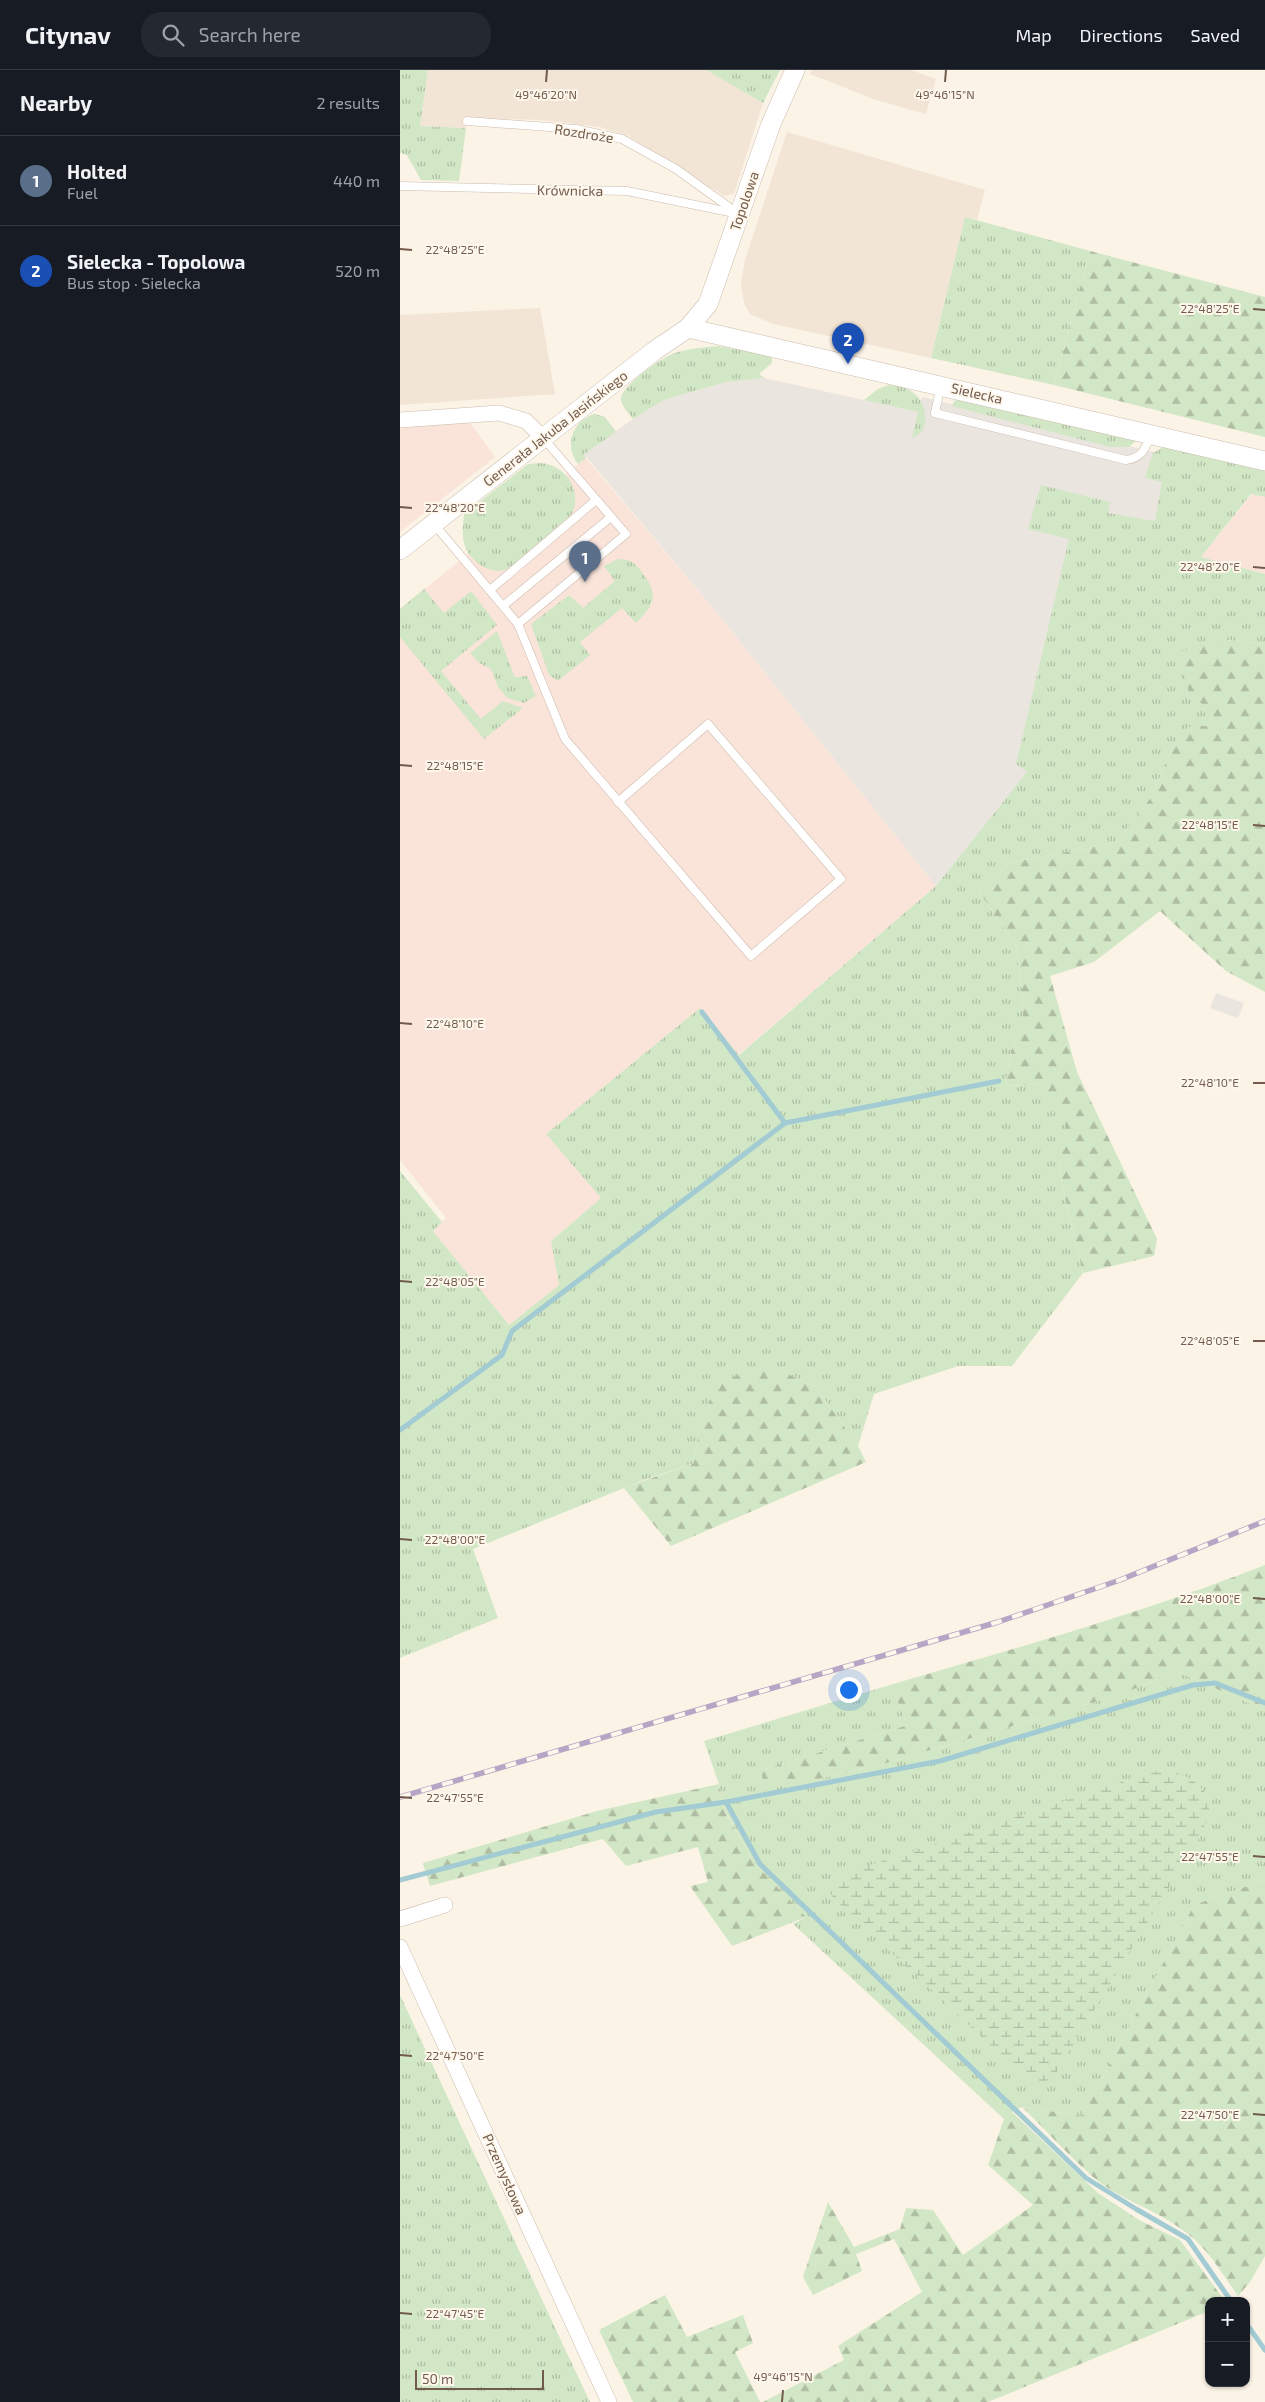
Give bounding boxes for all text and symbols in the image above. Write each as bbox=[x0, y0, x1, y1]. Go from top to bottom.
search box bbox=[141, 12, 491, 57]
text: Citynav bbox=[25, 20, 111, 49]
icon: search bbox=[159, 21, 187, 49]
text: Search here bbox=[199, 23, 301, 46]
text: Map bbox=[1015, 24, 1052, 46]
text: Directions bbox=[1080, 24, 1163, 46]
text: Saved bbox=[1191, 24, 1240, 46]
text: 49°46'20"N bbox=[515, 87, 577, 101]
text: 49°46'15"N bbox=[915, 87, 975, 101]
text: Nearby bbox=[20, 90, 92, 115]
text: 2 results bbox=[317, 93, 380, 112]
street label: Rozdroże bbox=[553, 120, 615, 146]
text: Holted bbox=[67, 160, 127, 183]
street label: Topolowa bbox=[726, 169, 762, 233]
text: 1 bbox=[33, 171, 39, 190]
text: 440 m bbox=[333, 171, 380, 190]
street label: Krównicka bbox=[537, 181, 603, 199]
text: Fuel bbox=[67, 183, 98, 202]
text: 22°48'25"E bbox=[425, 242, 485, 256]
text: Sielecka - Topolowa bbox=[67, 250, 245, 273]
text: 2 bbox=[31, 261, 41, 280]
text: 520 m bbox=[335, 261, 380, 280]
text: Bus stop · Sielecka bbox=[67, 273, 201, 292]
text: 22°48'25"E bbox=[1180, 301, 1240, 315]
pin: 2 bbox=[832, 323, 864, 364]
street label: Generała Jakuba Jasińskiego bbox=[479, 366, 631, 490]
street label: Sielecka bbox=[950, 379, 1004, 407]
text: 22°48'20"E bbox=[425, 500, 485, 514]
pin: 1 bbox=[569, 541, 601, 582]
text: 22°48'20"E bbox=[1180, 559, 1240, 573]
text: 22°48'15"E bbox=[426, 758, 484, 772]
text: 22°48'15"E bbox=[1181, 817, 1239, 831]
text: 22°48'10"E bbox=[426, 1016, 484, 1030]
text: 22°48'10"E bbox=[1181, 1075, 1239, 1089]
text: 22°48'05"E bbox=[425, 1274, 485, 1288]
text: 22°48'05"E bbox=[1180, 1333, 1240, 1347]
text: 22°48'00"E bbox=[425, 1532, 485, 1546]
text: 22°48'00"E bbox=[1180, 1591, 1240, 1605]
your location bbox=[836, 1677, 862, 1703]
text: 22°47'55"E bbox=[426, 1790, 484, 1804]
text: 22°47'55"E bbox=[1181, 1849, 1239, 1863]
text: 22°47'50"E bbox=[426, 2048, 485, 2062]
text: 22°47'50"E bbox=[1181, 2107, 1240, 2121]
street label: Przemysłowa bbox=[480, 2131, 530, 2217]
map controls bbox=[1205, 2297, 1250, 2387]
button: + bbox=[1205, 2297, 1250, 2342]
text: 22°47'45"E bbox=[426, 2306, 484, 2320]
button: − bbox=[1205, 2342, 1250, 2387]
scale bar bbox=[415, 2367, 544, 2390]
text: 49°46'15"N bbox=[753, 2369, 813, 2383]
text: 50 m bbox=[422, 2370, 453, 2387]

